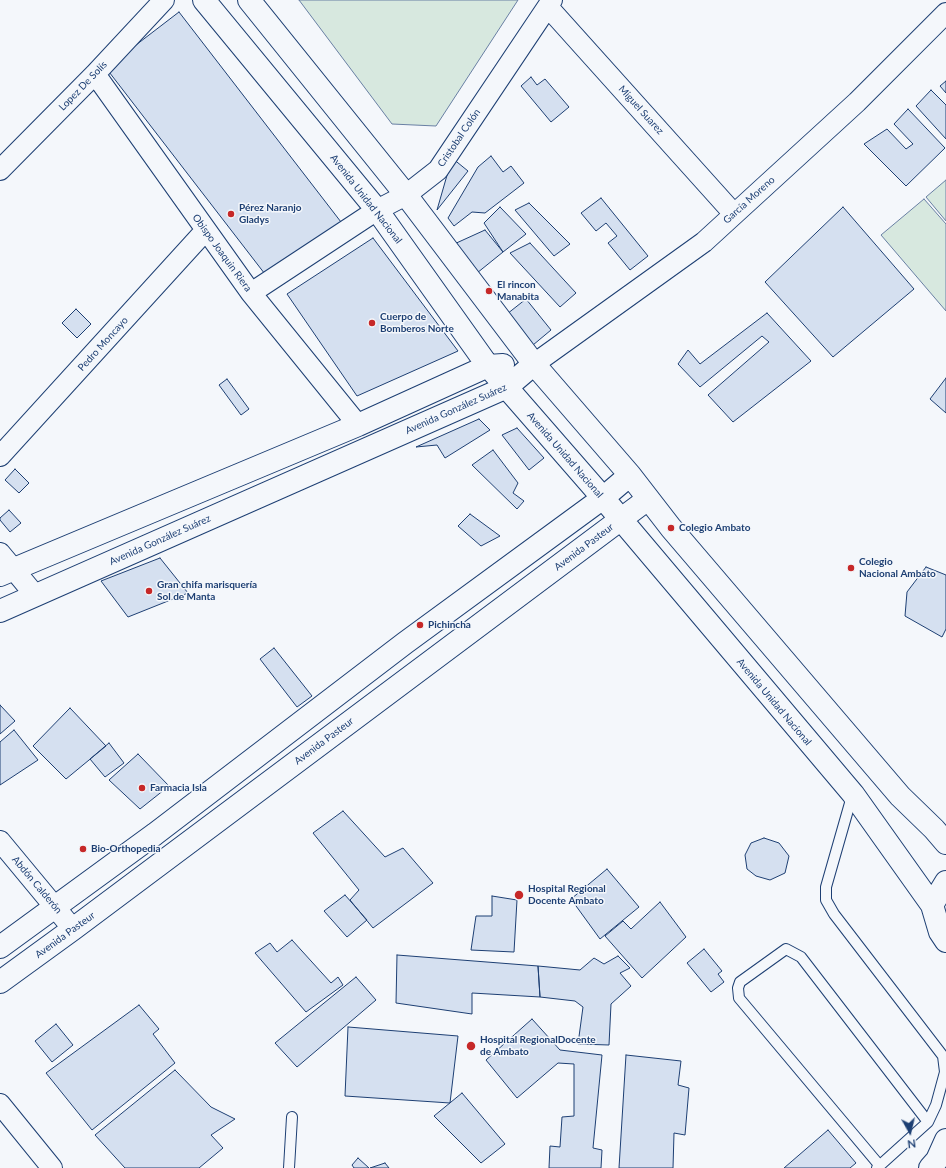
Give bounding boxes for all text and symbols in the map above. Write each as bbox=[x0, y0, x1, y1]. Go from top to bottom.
street label: Lopez De Solís bbox=[56, 59, 110, 113]
street label: Miguel Suarez bbox=[616, 83, 666, 137]
street label: Cristobal Colón bbox=[435, 107, 483, 169]
street label: Avenida Unidad Nacional bbox=[327, 152, 405, 246]
street label: García Moreno bbox=[721, 174, 777, 226]
place label: Pérez Naranjo Gladys bbox=[239, 202, 302, 226]
marker: Pérez Naranjo Gladys bbox=[226, 209, 236, 219]
street label: Obispo Joaquin Riera bbox=[190, 212, 254, 294]
place label: El rincon Manabita bbox=[497, 279, 539, 302]
marker: El rincon Manabita bbox=[484, 286, 494, 296]
place label: Cuerpo de Bomberos Norte bbox=[380, 311, 454, 334]
street label: Pedro Moncayo bbox=[75, 314, 131, 374]
marker: Cuerpo de Bomberos Norte bbox=[367, 318, 377, 328]
street label: Avenida González Suárez bbox=[404, 381, 508, 437]
street label: Avenida Unidad Nacional bbox=[524, 410, 606, 500]
street label: Avenida González Suárez bbox=[108, 512, 212, 568]
street label: Avenida Pasteur bbox=[552, 521, 616, 573]
place label: Colegio Ambato bbox=[679, 522, 750, 534]
marker: Colegio Ambato bbox=[666, 523, 676, 533]
place label: Colegio Nacional Ambato bbox=[859, 556, 936, 580]
marker: Colegio Nacional Ambato bbox=[846, 563, 856, 573]
place label: Gran chifa marisquería Sol de Manta bbox=[157, 579, 257, 602]
marker: Gran chifa marisquería Sol de Manta bbox=[144, 586, 154, 596]
place label: Pichincha bbox=[428, 619, 471, 631]
marker: Pichincha bbox=[415, 620, 425, 630]
street label: Avenida Unidad Nacional bbox=[734, 656, 814, 748]
street label: Avenida Pasteur bbox=[292, 715, 356, 767]
place label: Farmacia Isla bbox=[150, 782, 207, 794]
marker: Farmacia Isla bbox=[137, 783, 147, 793]
place label: Bio-Orthopedia bbox=[91, 843, 161, 855]
marker: Bio-Orthopedia bbox=[78, 844, 88, 854]
street label: Abdón Calderón bbox=[9, 854, 65, 916]
place label: Hospital Regional Docente Ambato bbox=[528, 883, 606, 906]
marker: Hospital Regional Docente Ambato bbox=[513, 889, 525, 901]
street label: Avenida Pasteur bbox=[33, 909, 97, 961]
place label: Hospital RegionalDocente de Ambato bbox=[480, 1034, 596, 1058]
marker: Hospital RegionalDocente de Ambato bbox=[465, 1040, 477, 1052]
north arrow bbox=[890, 1112, 930, 1152]
text: N bbox=[907, 1137, 917, 1151]

